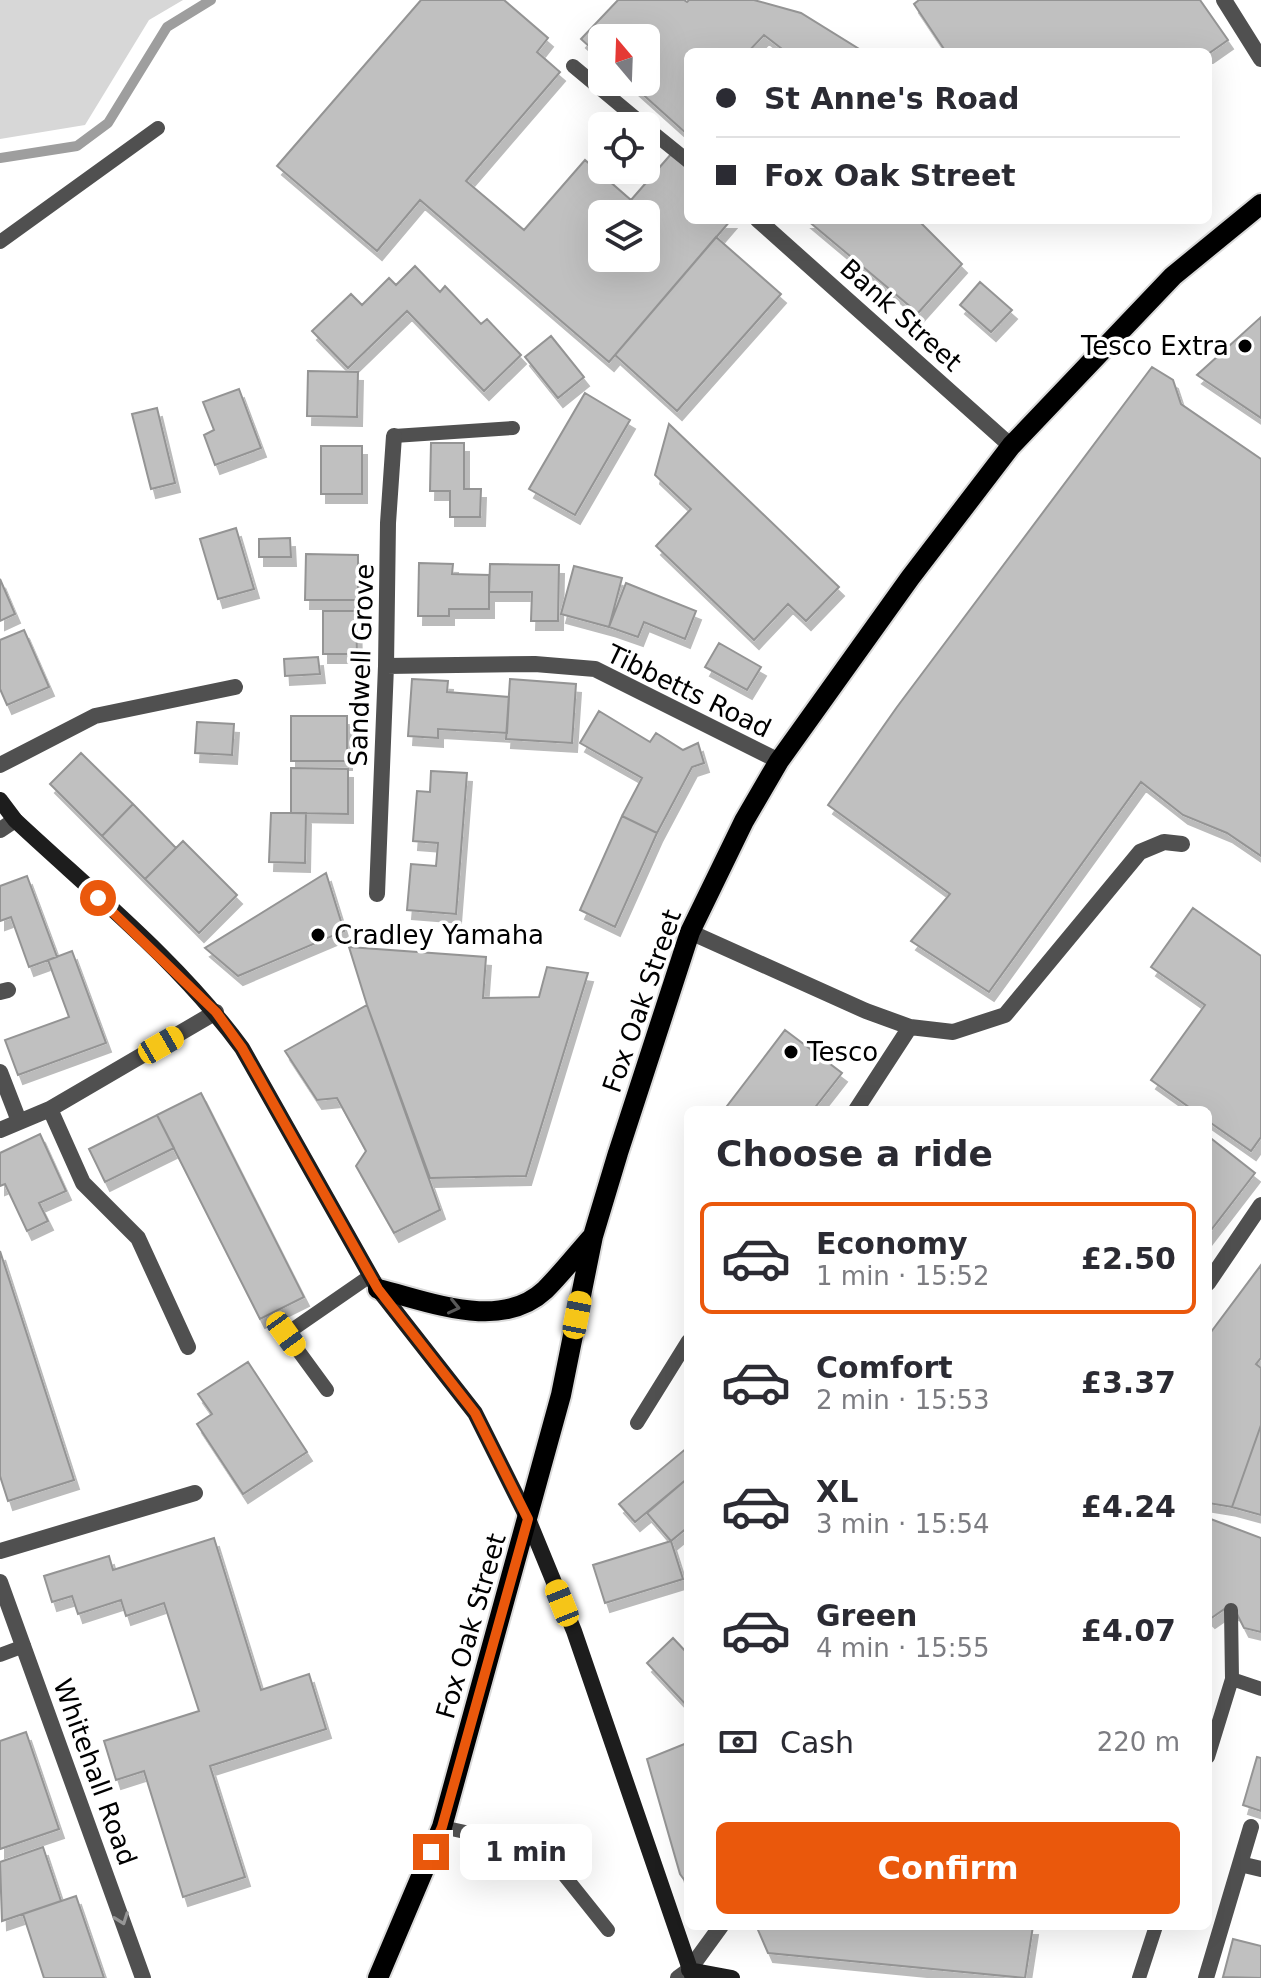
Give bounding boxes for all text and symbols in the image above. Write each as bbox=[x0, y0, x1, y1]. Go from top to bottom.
north arrow bbox=[588, 24, 660, 96]
map controls bbox=[588, 24, 660, 272]
text: St Anne's Road bbox=[764, 81, 1020, 116]
button: locate bbox=[588, 112, 660, 184]
text: Fox Oak Street bbox=[764, 158, 1016, 193]
button: layers bbox=[588, 200, 660, 272]
street label: Bank Street bbox=[834, 253, 968, 377]
place label: Tesco Extra bbox=[1080, 331, 1229, 361]
marker: Tesco Extra bbox=[1236, 337, 1254, 355]
street label: Sandwell Grove bbox=[342, 563, 380, 767]
street label: Tibbetts Road bbox=[601, 638, 776, 744]
route start bbox=[80, 880, 116, 916]
street label: Fox Oak Street bbox=[597, 906, 687, 1096]
place label: Cradley Yamaha bbox=[334, 920, 544, 950]
marker: Cradley Yamaha bbox=[309, 926, 327, 944]
car bbox=[134, 1023, 188, 1067]
place label: Tesco bbox=[806, 1037, 878, 1067]
marker: Tesco bbox=[782, 1043, 800, 1061]
text: Choose a ride bbox=[716, 1133, 993, 1174]
icon: car bbox=[720, 1222, 792, 1294]
text: Economy bbox=[816, 1226, 968, 1261]
text: £2.50 bbox=[1081, 1241, 1176, 1276]
text: 1 min · 15:52 bbox=[816, 1261, 990, 1291]
car bbox=[561, 1289, 593, 1341]
one-way arrow bbox=[446, 1298, 460, 1315]
car bbox=[262, 1308, 310, 1360]
icon: car bbox=[720, 1346, 792, 1418]
text: Comfort bbox=[816, 1350, 953, 1385]
text: £3.37 bbox=[1081, 1365, 1176, 1400]
text: 2 min · 15:53 bbox=[816, 1385, 990, 1415]
icon: car bbox=[720, 1470, 792, 1542]
text: XL bbox=[816, 1474, 858, 1509]
text: £4.24 bbox=[1081, 1489, 1176, 1524]
text: 3 min · 15:54 bbox=[816, 1509, 990, 1539]
street label: Fox Oak Street bbox=[430, 1530, 512, 1722]
car bbox=[542, 1576, 582, 1630]
icon: car bbox=[720, 1594, 792, 1666]
text: Green bbox=[816, 1598, 917, 1633]
text: £4.07 bbox=[1081, 1613, 1176, 1648]
text: 4 min · 15:55 bbox=[816, 1633, 990, 1663]
street label: Whitehall Road bbox=[47, 1675, 143, 1869]
icon: cash bbox=[716, 1720, 760, 1764]
text: Cash bbox=[780, 1725, 854, 1760]
text: 220 m bbox=[1097, 1727, 1180, 1757]
button: Confirm bbox=[716, 1822, 1180, 1914]
callout: 1 min bbox=[459, 1824, 591, 1880]
route end bbox=[413, 1834, 449, 1870]
text: 1 min bbox=[485, 1837, 567, 1867]
one-way arrow bbox=[112, 1911, 128, 1925]

